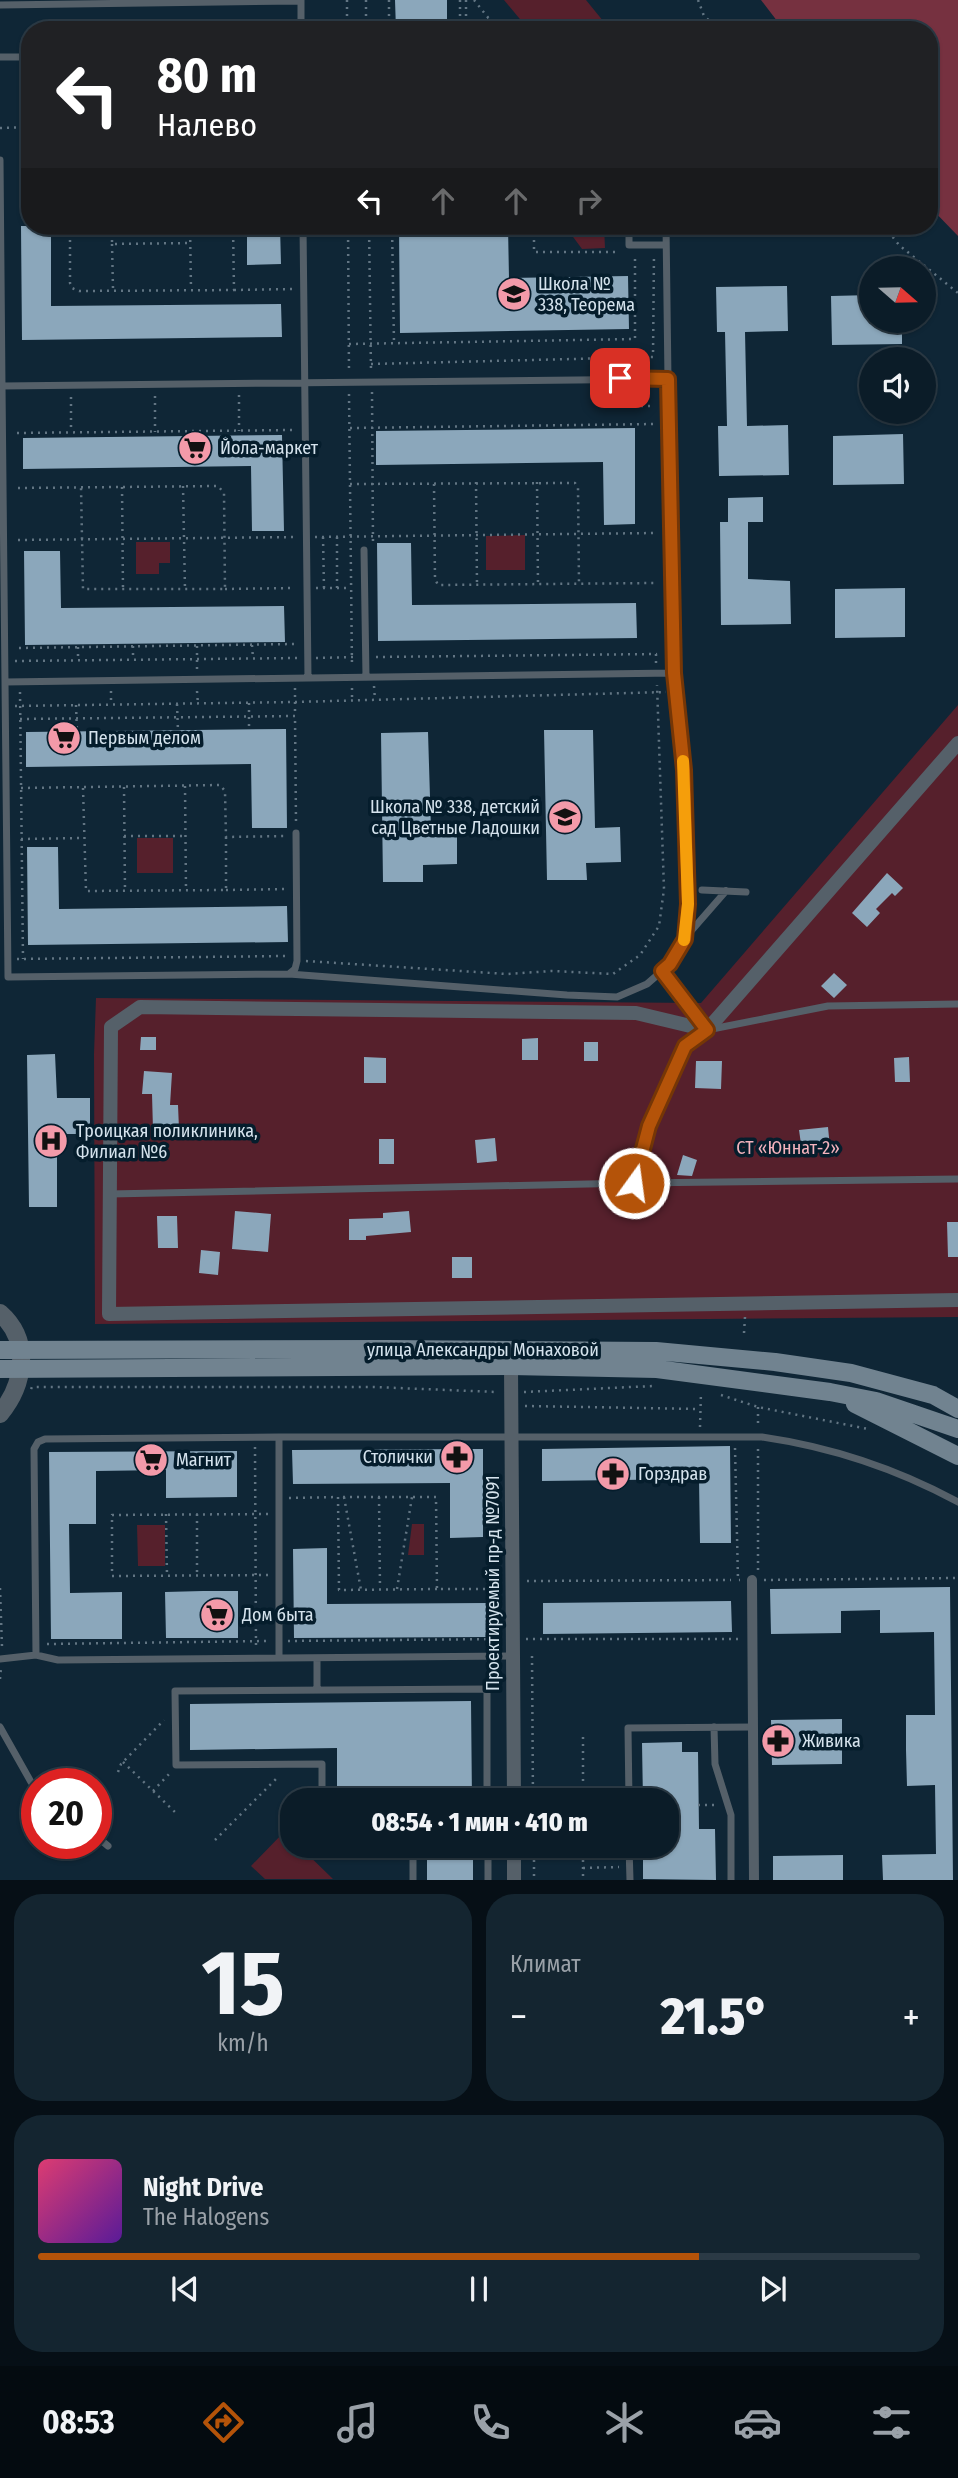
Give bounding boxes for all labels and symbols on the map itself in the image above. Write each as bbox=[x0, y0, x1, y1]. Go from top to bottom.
north arrow bbox=[859, 256, 936, 332]
place label: Школа № 338, Теорема bbox=[538, 273, 635, 316]
school or university icon: Школа № 338, Теорема bbox=[495, 275, 533, 313]
pin bbox=[590, 348, 650, 408]
supermarket icon: Йола-маркет bbox=[176, 429, 214, 467]
place label: Йола-маркет bbox=[220, 437, 319, 459]
supermarket icon: Первым делом bbox=[45, 719, 83, 757]
place label: Первым делом bbox=[88, 727, 201, 749]
place label: Школа № 338, детский сад Цветные Ладошки bbox=[370, 796, 540, 839]
school or university icon: Школа № 338, детский сад Цветные Ладошки bbox=[546, 798, 584, 836]
place label: Троицкая поликлиника, Филиал №6 bbox=[76, 1120, 258, 1163]
hospital icon: Троицкая поликлиника, Филиал №6 bbox=[32, 1122, 70, 1160]
park label: СТ «Юннат-2» bbox=[736, 1137, 840, 1159]
position arrow bbox=[597, 1146, 671, 1220]
street label: улица Александры Монаховой bbox=[367, 1339, 599, 1361]
pharmacy icon: Столички bbox=[438, 1438, 476, 1476]
supermarket icon: Магнит bbox=[132, 1441, 170, 1479]
place label: Столички bbox=[363, 1446, 433, 1468]
place label: Магнит bbox=[176, 1449, 232, 1471]
pharmacy icon: Горздрав bbox=[594, 1455, 632, 1493]
place label: Горздрав bbox=[638, 1463, 707, 1485]
street label: Проектируемый пр-д №7091 bbox=[482, 1475, 504, 1691]
supermarket icon: Дом быта bbox=[198, 1596, 236, 1634]
place label: Дом быта bbox=[241, 1604, 314, 1626]
pharmacy icon: Живика bbox=[759, 1722, 797, 1760]
place label: Живика bbox=[802, 1730, 861, 1752]
speed limit sign: 20 bbox=[21, 1768, 112, 1859]

